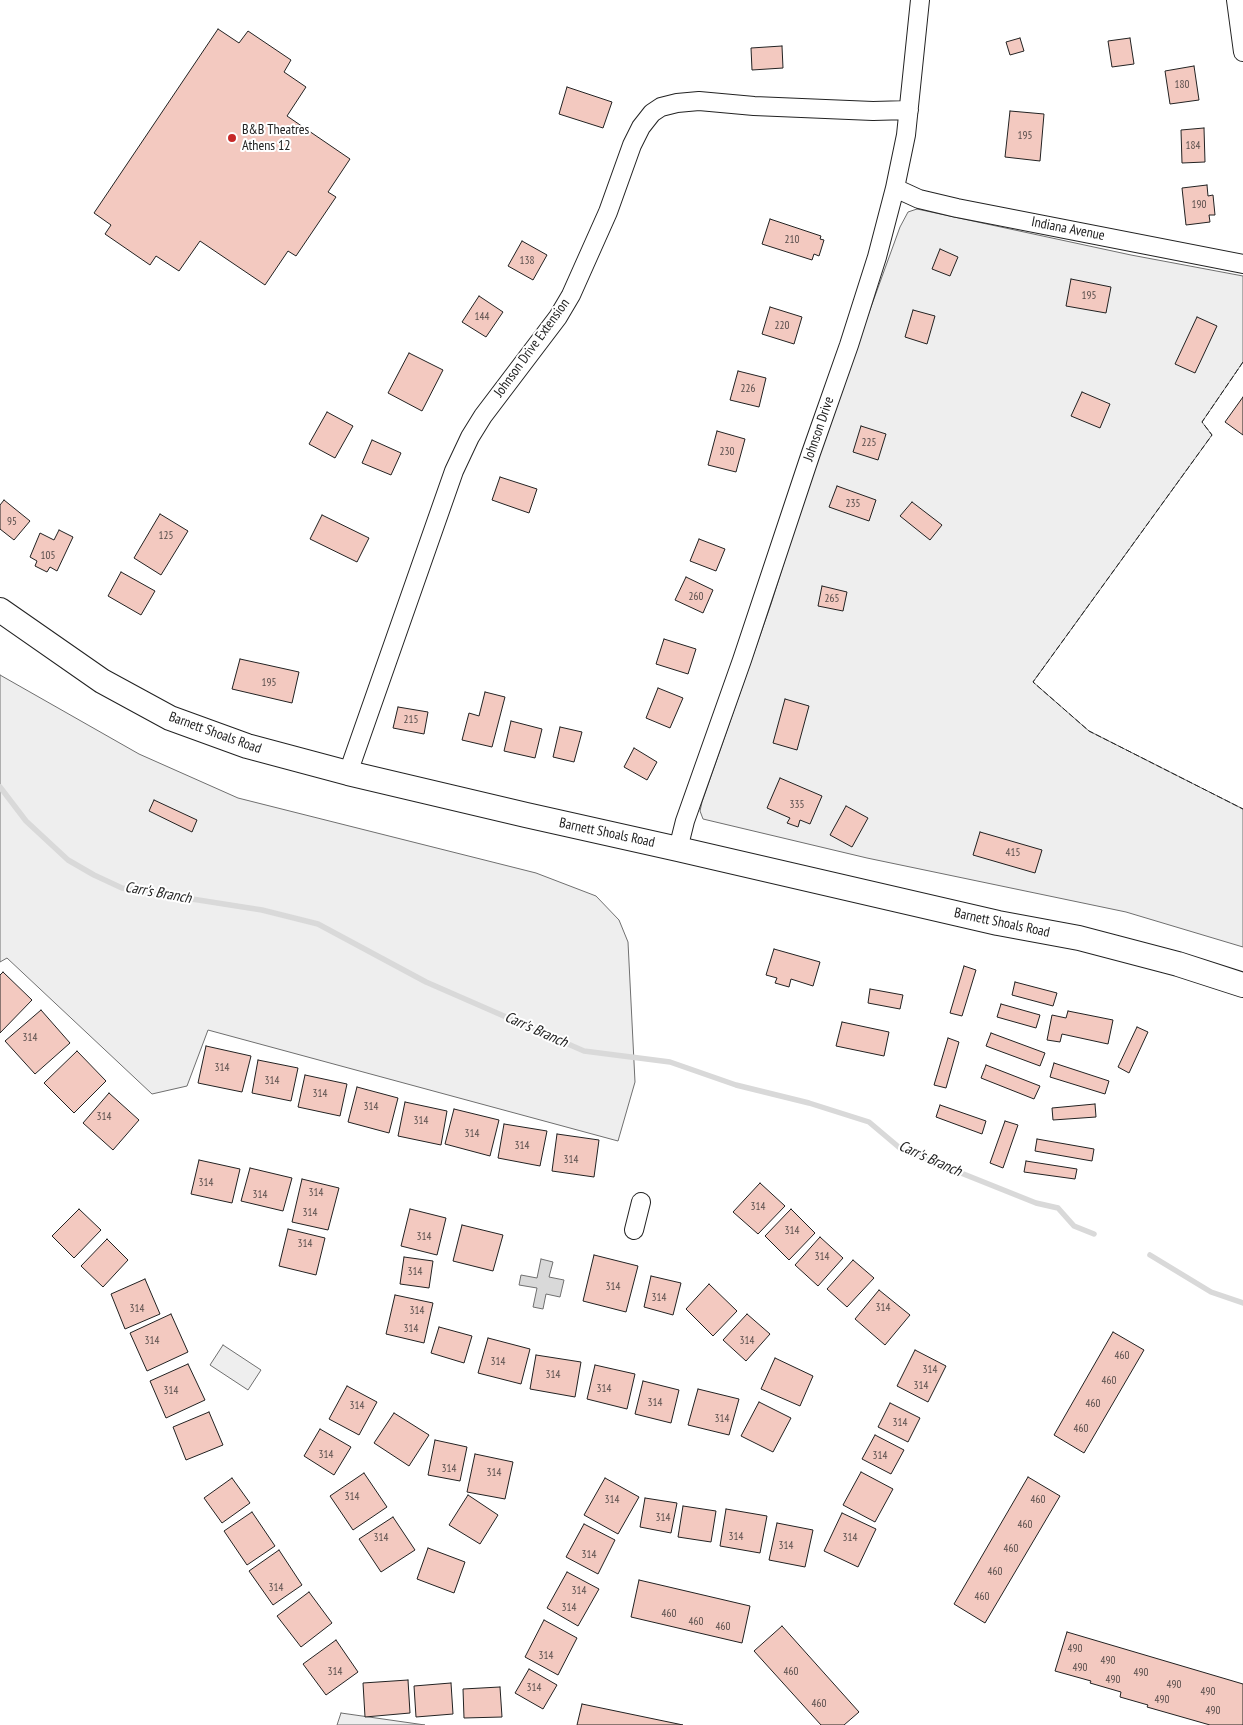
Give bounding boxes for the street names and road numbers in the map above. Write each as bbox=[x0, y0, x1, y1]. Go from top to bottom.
street label: Indiana Avenue bbox=[1030, 214, 1106, 244]
street label: Johnson Drive Extension bbox=[491, 296, 573, 400]
street label: Johnson Drive bbox=[800, 395, 838, 463]
street label: Barnett Shoals Road bbox=[166, 708, 264, 758]
street label: Barnett Shoals Road bbox=[558, 815, 656, 851]
street label: Barnett Shoals Road bbox=[953, 905, 1051, 941]

